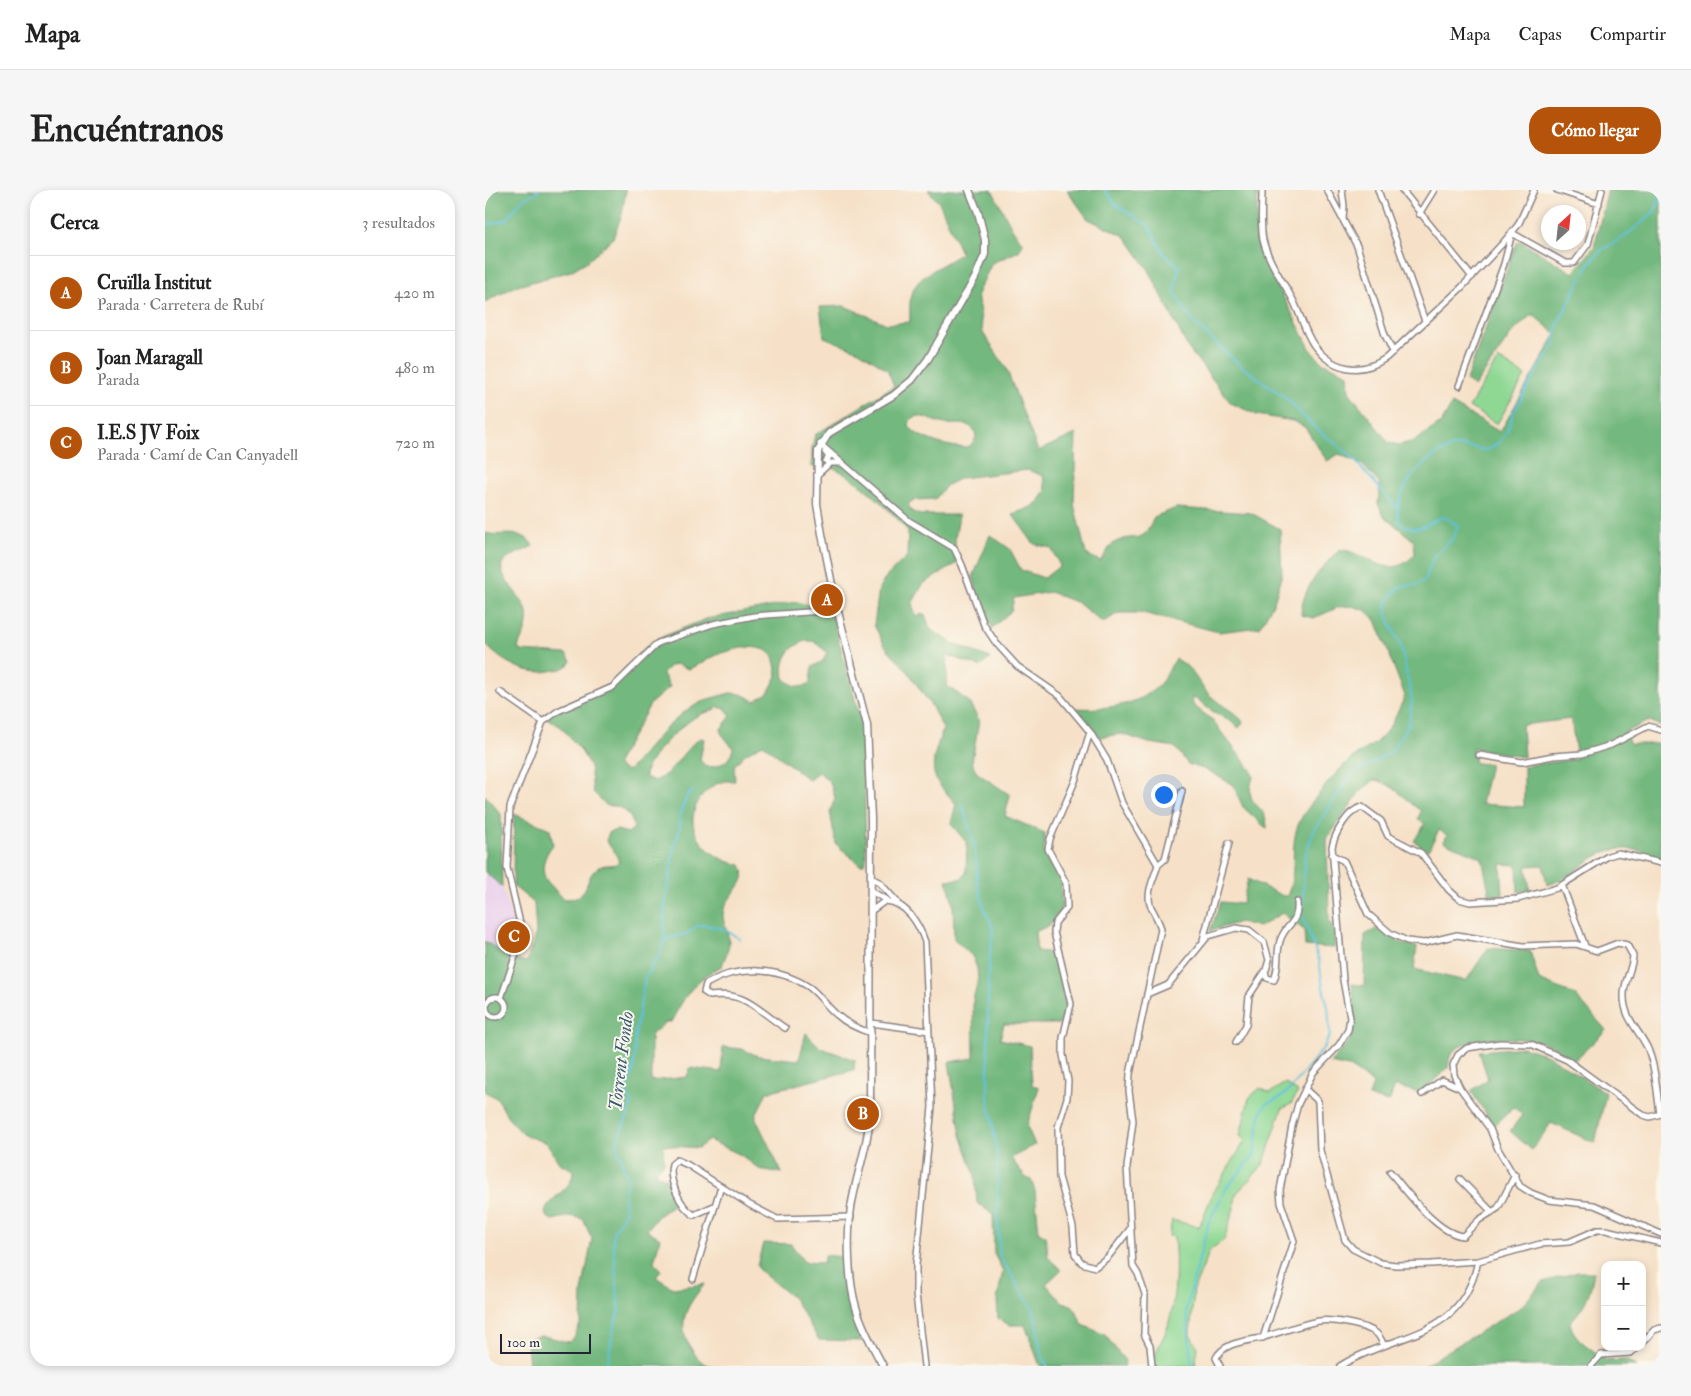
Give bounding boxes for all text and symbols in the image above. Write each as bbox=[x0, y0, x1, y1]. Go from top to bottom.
text: Mapa bbox=[25, 19, 80, 50]
text: Mapa bbox=[1449, 23, 1491, 46]
text: Capas bbox=[1519, 23, 1562, 46]
text: Compartir bbox=[1590, 23, 1666, 46]
button: Cómo llegar bbox=[1529, 107, 1661, 154]
text: Encuéntranos bbox=[30, 108, 223, 152]
north arrow bbox=[1541, 205, 1586, 250]
text: Cerca bbox=[50, 209, 99, 236]
text: 3 resultados bbox=[362, 213, 435, 233]
text: Cruïlla Institut bbox=[97, 271, 211, 295]
text: A bbox=[61, 283, 71, 303]
text: 420 m bbox=[394, 283, 435, 303]
text: Parada · Carretera de Rubí bbox=[97, 295, 264, 315]
text: Joan Maragall bbox=[97, 346, 203, 370]
text: B bbox=[61, 358, 71, 378]
text: 480 m bbox=[395, 358, 435, 378]
text: Parada bbox=[97, 370, 140, 390]
text: I.E.S JV Foix bbox=[97, 421, 199, 445]
text: C bbox=[60, 433, 72, 453]
text: 720 m bbox=[396, 433, 435, 453]
text: Parada · Camí de Can Canyadell bbox=[97, 445, 298, 465]
pin: A bbox=[811, 581, 843, 619]
your location bbox=[1151, 782, 1177, 808]
pin: C bbox=[498, 918, 530, 956]
water label: Torrent Fondo bbox=[603, 1010, 639, 1112]
pin: B bbox=[847, 1095, 879, 1133]
map controls bbox=[1601, 1261, 1646, 1351]
button: + bbox=[1601, 1261, 1646, 1306]
button: − bbox=[1601, 1306, 1646, 1351]
scale bar bbox=[500, 1331, 591, 1354]
text: 100 m bbox=[507, 1334, 540, 1351]

